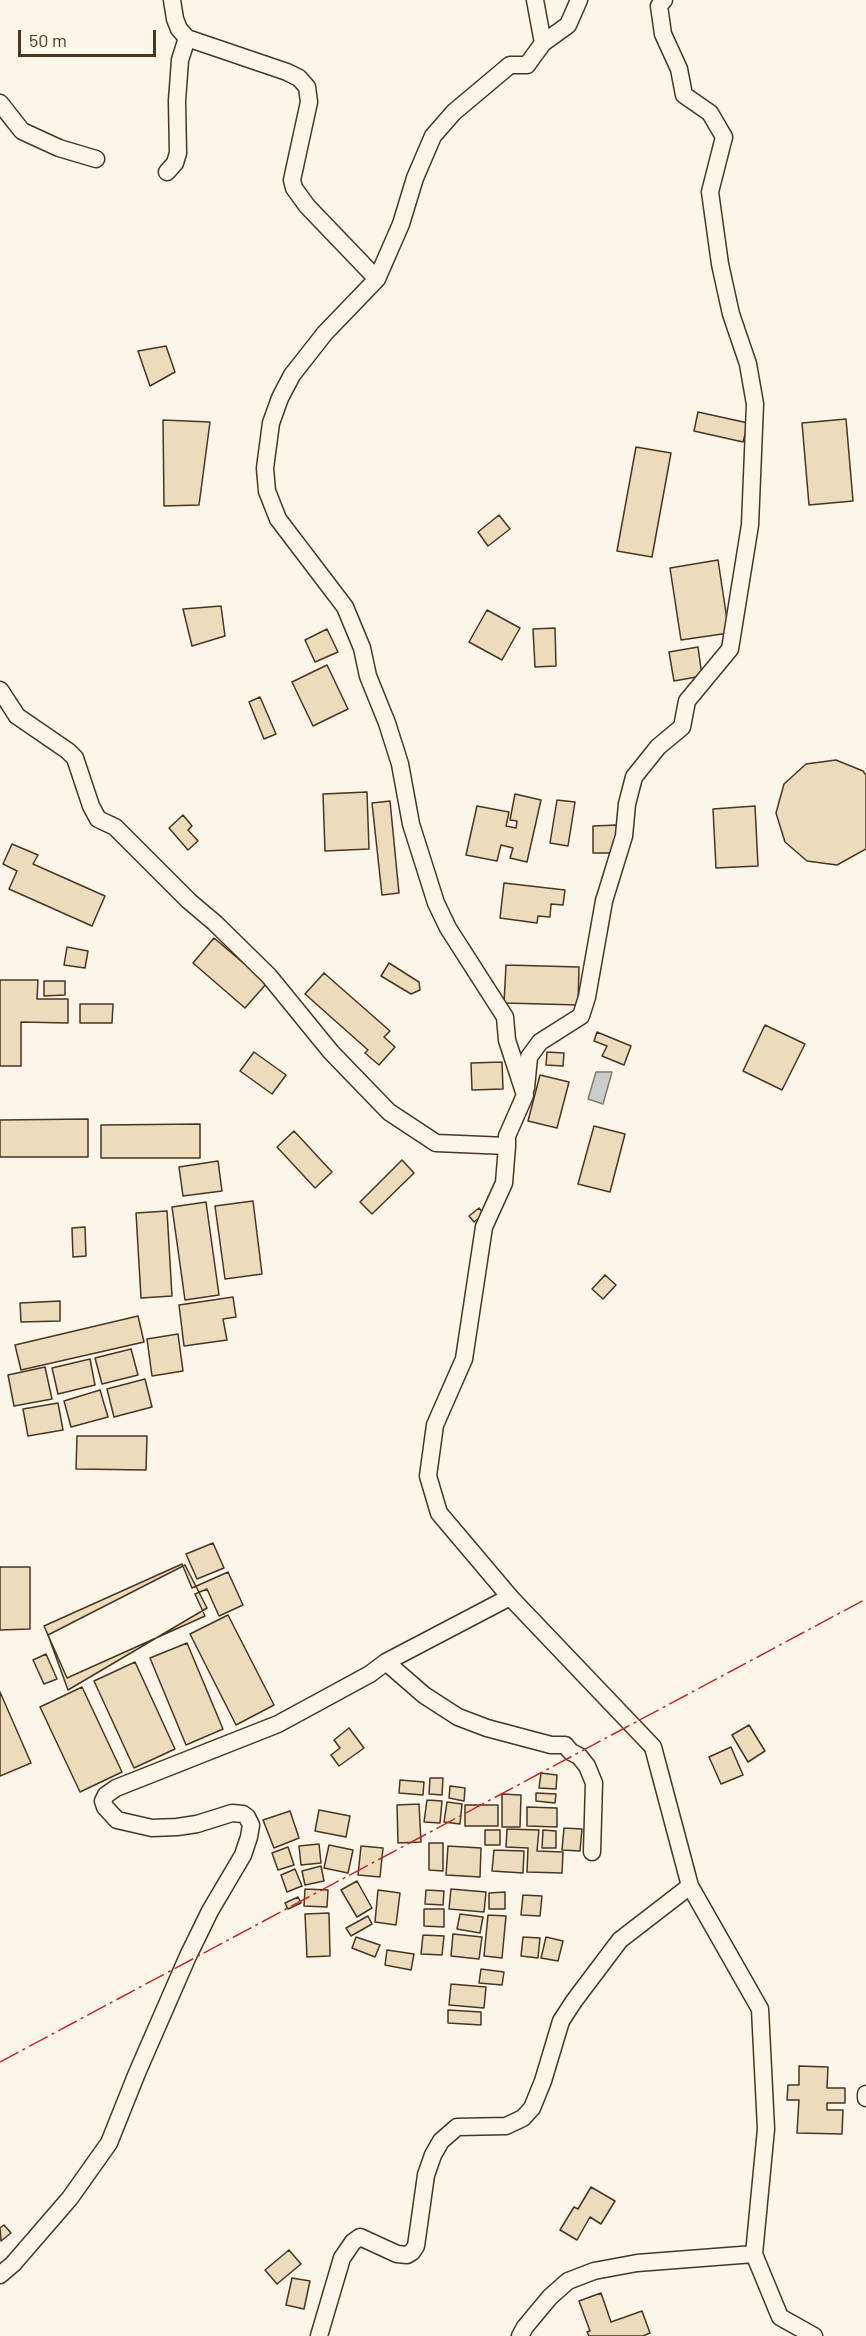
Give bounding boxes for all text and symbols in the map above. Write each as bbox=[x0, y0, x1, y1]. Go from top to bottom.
scale bar bbox=[21, 18, 159, 56]
text: 50 m bbox=[29, 29, 67, 51]

